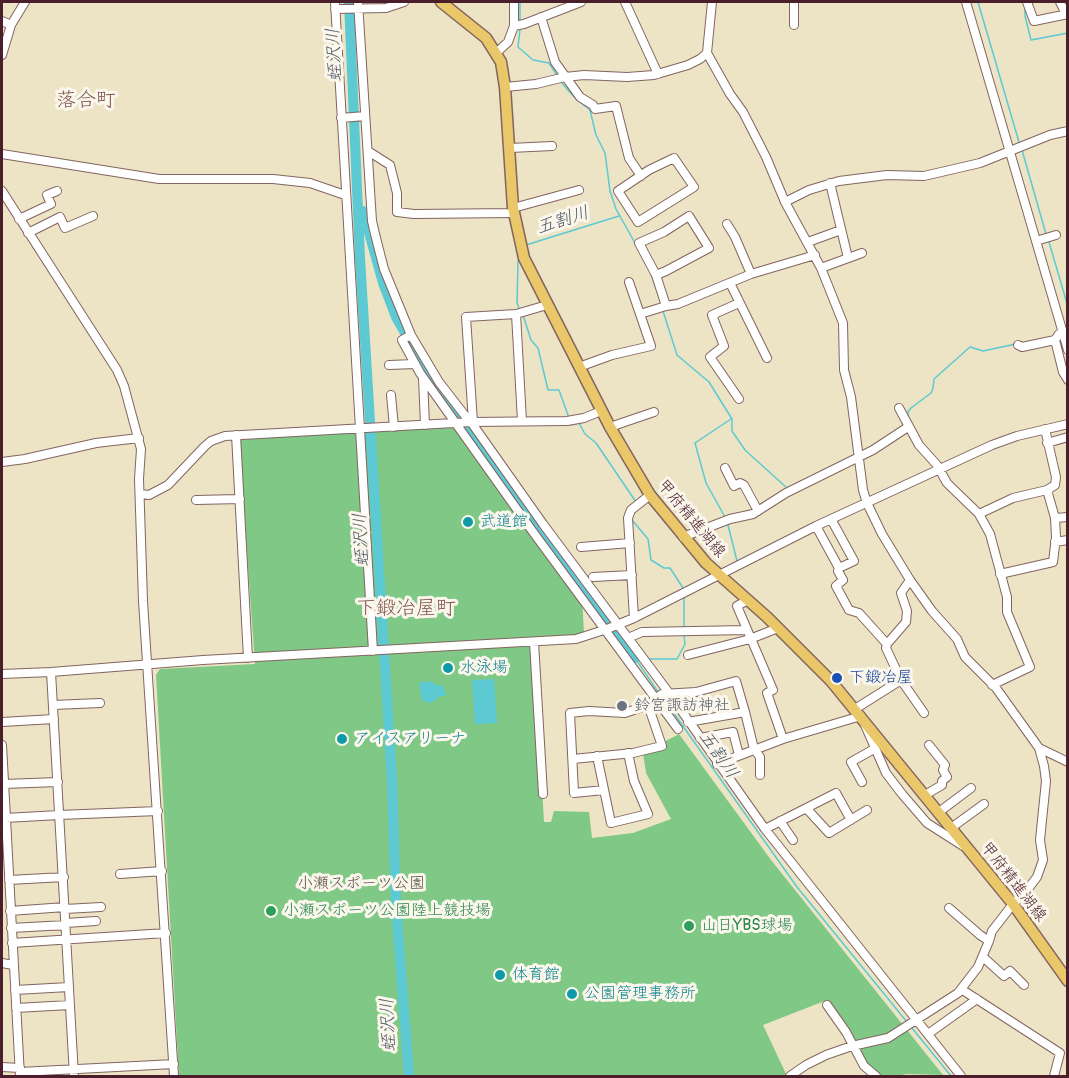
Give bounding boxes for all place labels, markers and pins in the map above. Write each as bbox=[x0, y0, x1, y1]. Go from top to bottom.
place label: 武道館 bbox=[480, 512, 528, 532]
marker: 武道館 bbox=[461, 515, 475, 529]
place label: 水泳場 bbox=[460, 658, 508, 678]
marker: 水泳場 bbox=[441, 661, 455, 675]
place label: 下鍛冶屋 bbox=[849, 668, 913, 688]
marker: 下鍛冶屋 bbox=[830, 671, 844, 685]
place label: 鈴宮諏訪神社 bbox=[634, 696, 730, 716]
marker: 鈴宮諏訪神社 bbox=[615, 699, 629, 713]
place label: アイスアリーナ bbox=[354, 729, 466, 749]
marker: アイスアリーナ bbox=[335, 732, 349, 746]
place label: 小瀬スポーツ公園陸上競技場 bbox=[283, 901, 491, 921]
marker: 小瀬スポーツ公園陸上競技場 bbox=[264, 904, 278, 918]
place label: 山日YBS球場 bbox=[701, 916, 793, 936]
marker: 山日YBS球場 bbox=[682, 919, 696, 933]
place label: 体育館 bbox=[512, 965, 560, 985]
marker: 体育館 bbox=[493, 968, 507, 982]
place label: 公園管理事務所 bbox=[584, 984, 696, 1004]
marker: 公園管理事務所 bbox=[565, 987, 579, 1001]

